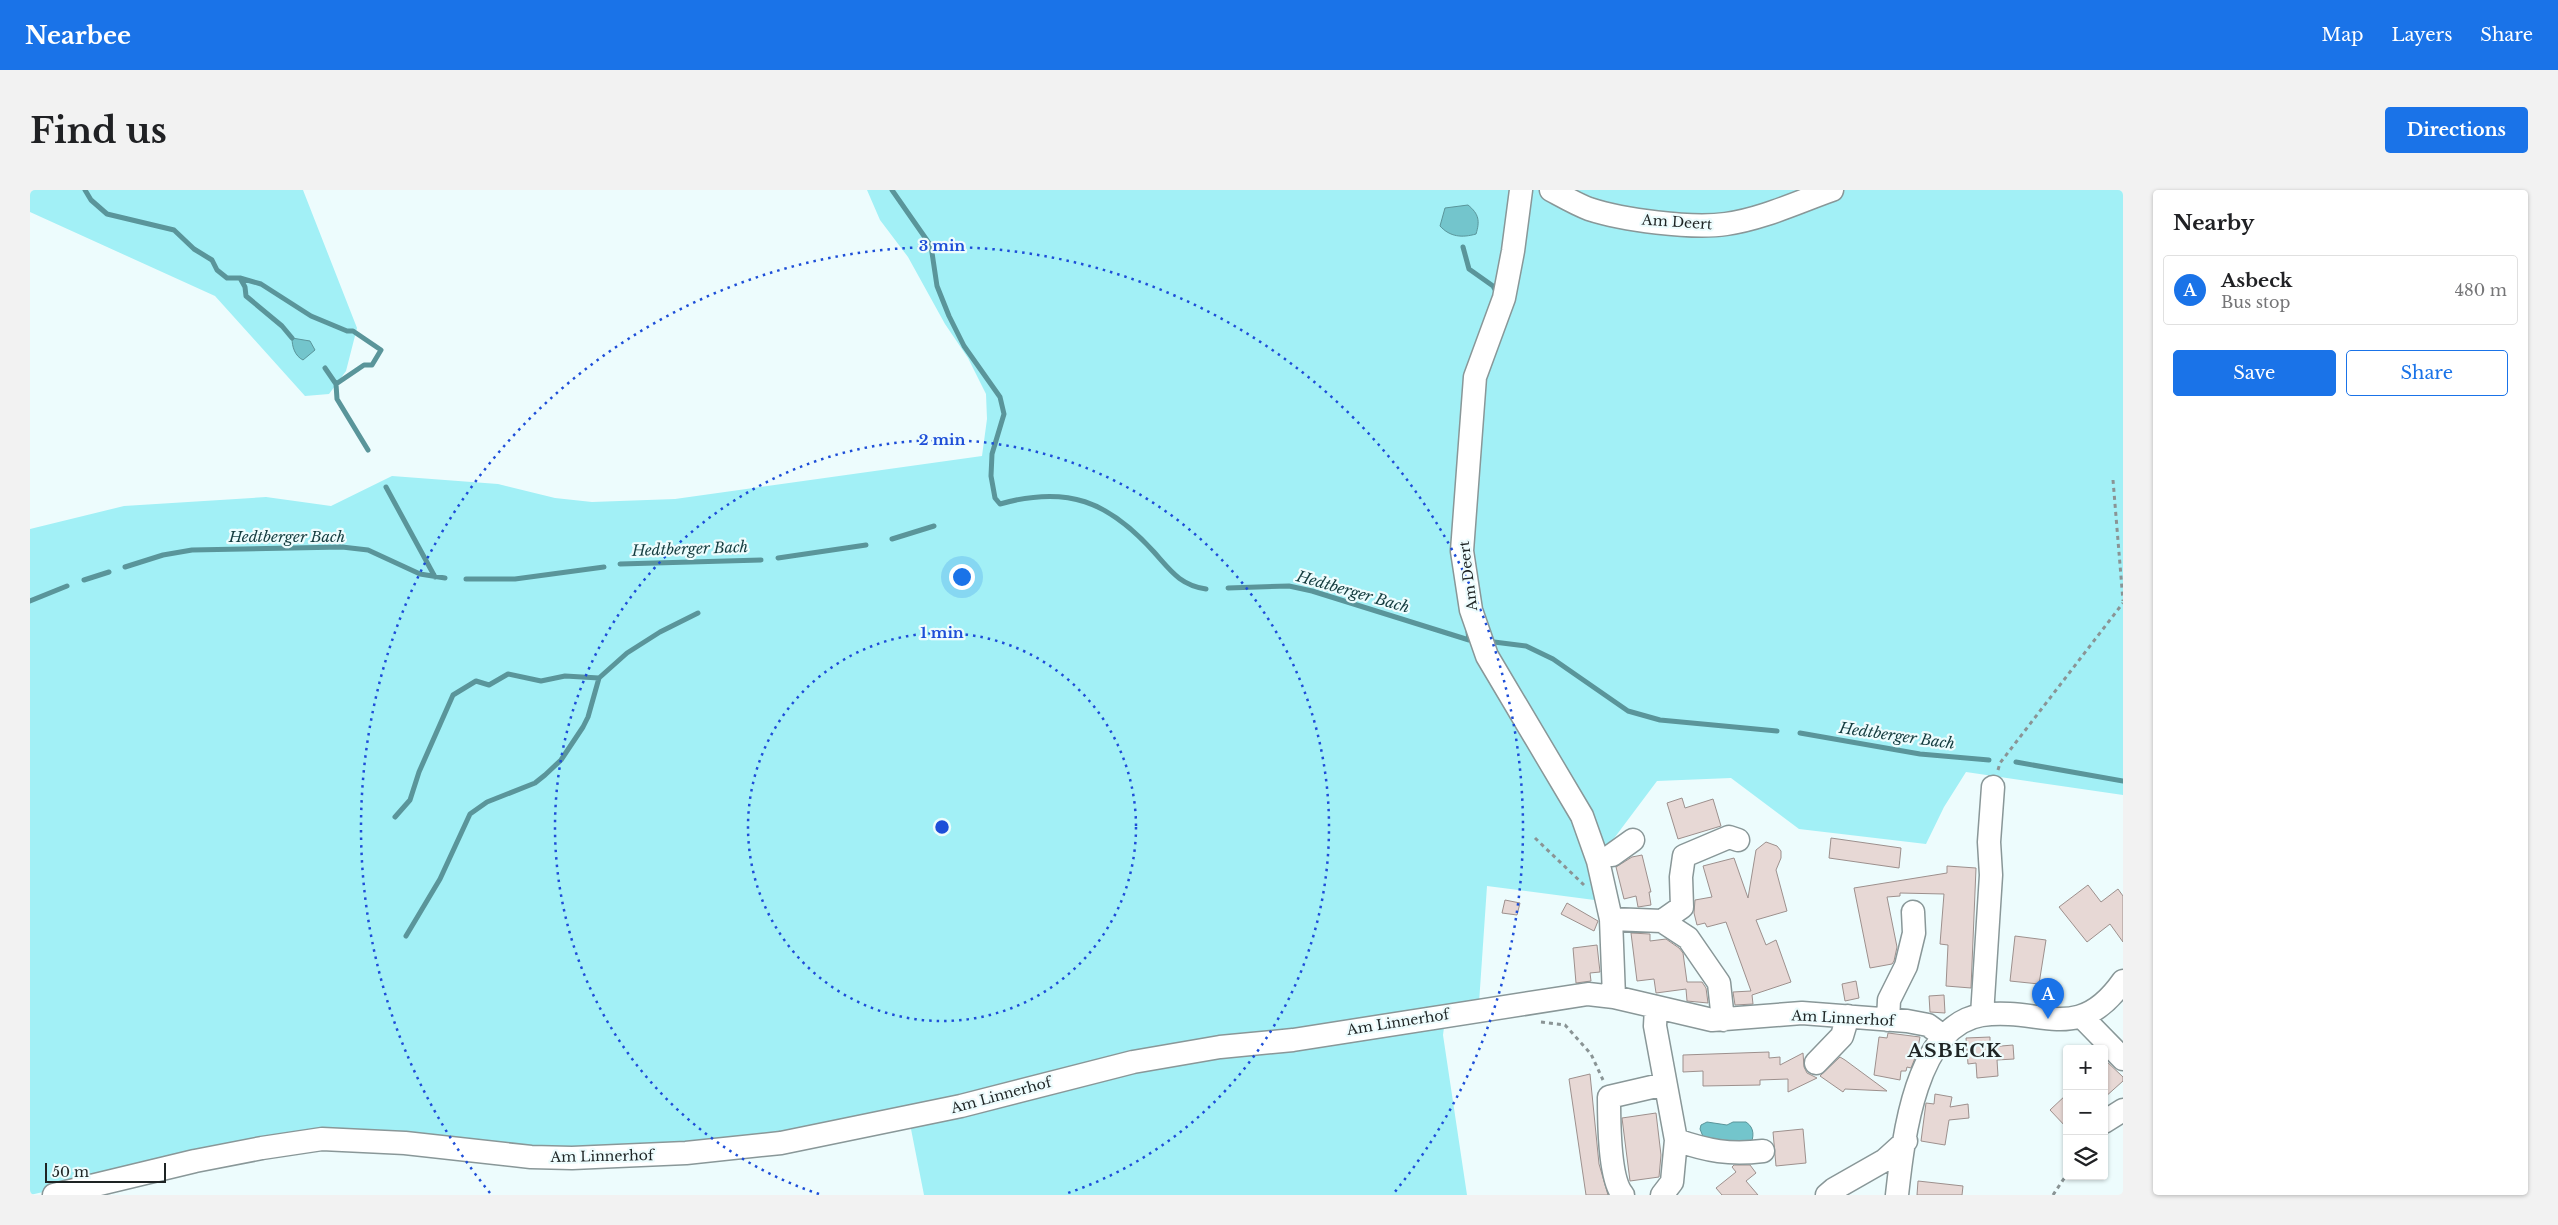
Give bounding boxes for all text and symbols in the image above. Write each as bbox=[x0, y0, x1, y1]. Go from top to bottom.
text: Nearbee bbox=[25, 21, 131, 50]
text: Map bbox=[2322, 24, 2363, 46]
text: Layers bbox=[2391, 24, 2452, 46]
text: Share bbox=[2480, 24, 2533, 46]
button: Directions bbox=[2385, 107, 2528, 153]
text: Find us bbox=[30, 109, 167, 152]
text: Nearby bbox=[2173, 210, 2254, 236]
street label: Am Deert bbox=[1640, 211, 1713, 233]
text: 3 min bbox=[919, 236, 965, 255]
text: Asbeck bbox=[2221, 269, 2292, 292]
text: A bbox=[2184, 280, 2196, 300]
text: 480 m bbox=[2455, 280, 2507, 300]
text: Bus stop bbox=[2221, 292, 2290, 312]
button: Save bbox=[2173, 350, 2336, 396]
button: Share bbox=[2346, 350, 2508, 396]
text: 2 min bbox=[919, 430, 965, 449]
water label: Hedtberger Bach bbox=[228, 527, 346, 546]
water label: Hedtberger Bach bbox=[630, 537, 749, 560]
street label: Am Deert bbox=[1455, 539, 1481, 613]
your location bbox=[949, 564, 975, 590]
water label: Hedtberger Bach bbox=[1294, 566, 1412, 617]
text: 1 min bbox=[920, 623, 964, 642]
water label: Hedtberger Bach bbox=[1837, 718, 1957, 753]
centre of rings bbox=[933, 818, 951, 836]
pin: A bbox=[2032, 978, 2064, 1019]
street label: Am Linnerhof bbox=[1345, 1005, 1453, 1039]
street label: Am Linnerhof bbox=[1790, 1006, 1897, 1030]
district label: ASBECK bbox=[1907, 1039, 2003, 1062]
map controls bbox=[2063, 1045, 2108, 1180]
button: + bbox=[2063, 1045, 2108, 1090]
street label: Am Linnerhof bbox=[948, 1072, 1055, 1117]
button: − bbox=[2063, 1090, 2108, 1135]
button: layers bbox=[2063, 1135, 2108, 1180]
street label: Am Linnerhof bbox=[549, 1146, 656, 1166]
scale bar bbox=[45, 1160, 166, 1183]
text: 50 m bbox=[52, 1163, 89, 1181]

